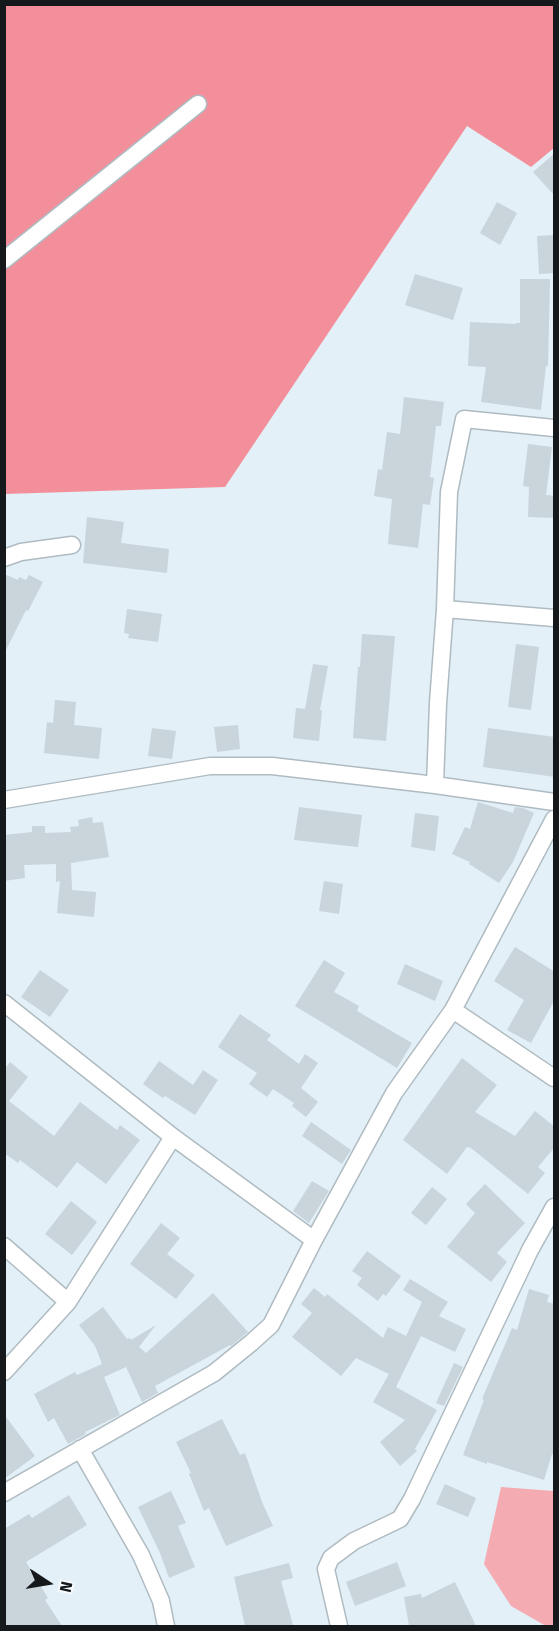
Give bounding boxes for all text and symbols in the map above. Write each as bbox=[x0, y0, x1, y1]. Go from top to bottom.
north arrow bbox=[18, 1553, 78, 1613]
text: N bbox=[56, 1580, 76, 1594]

